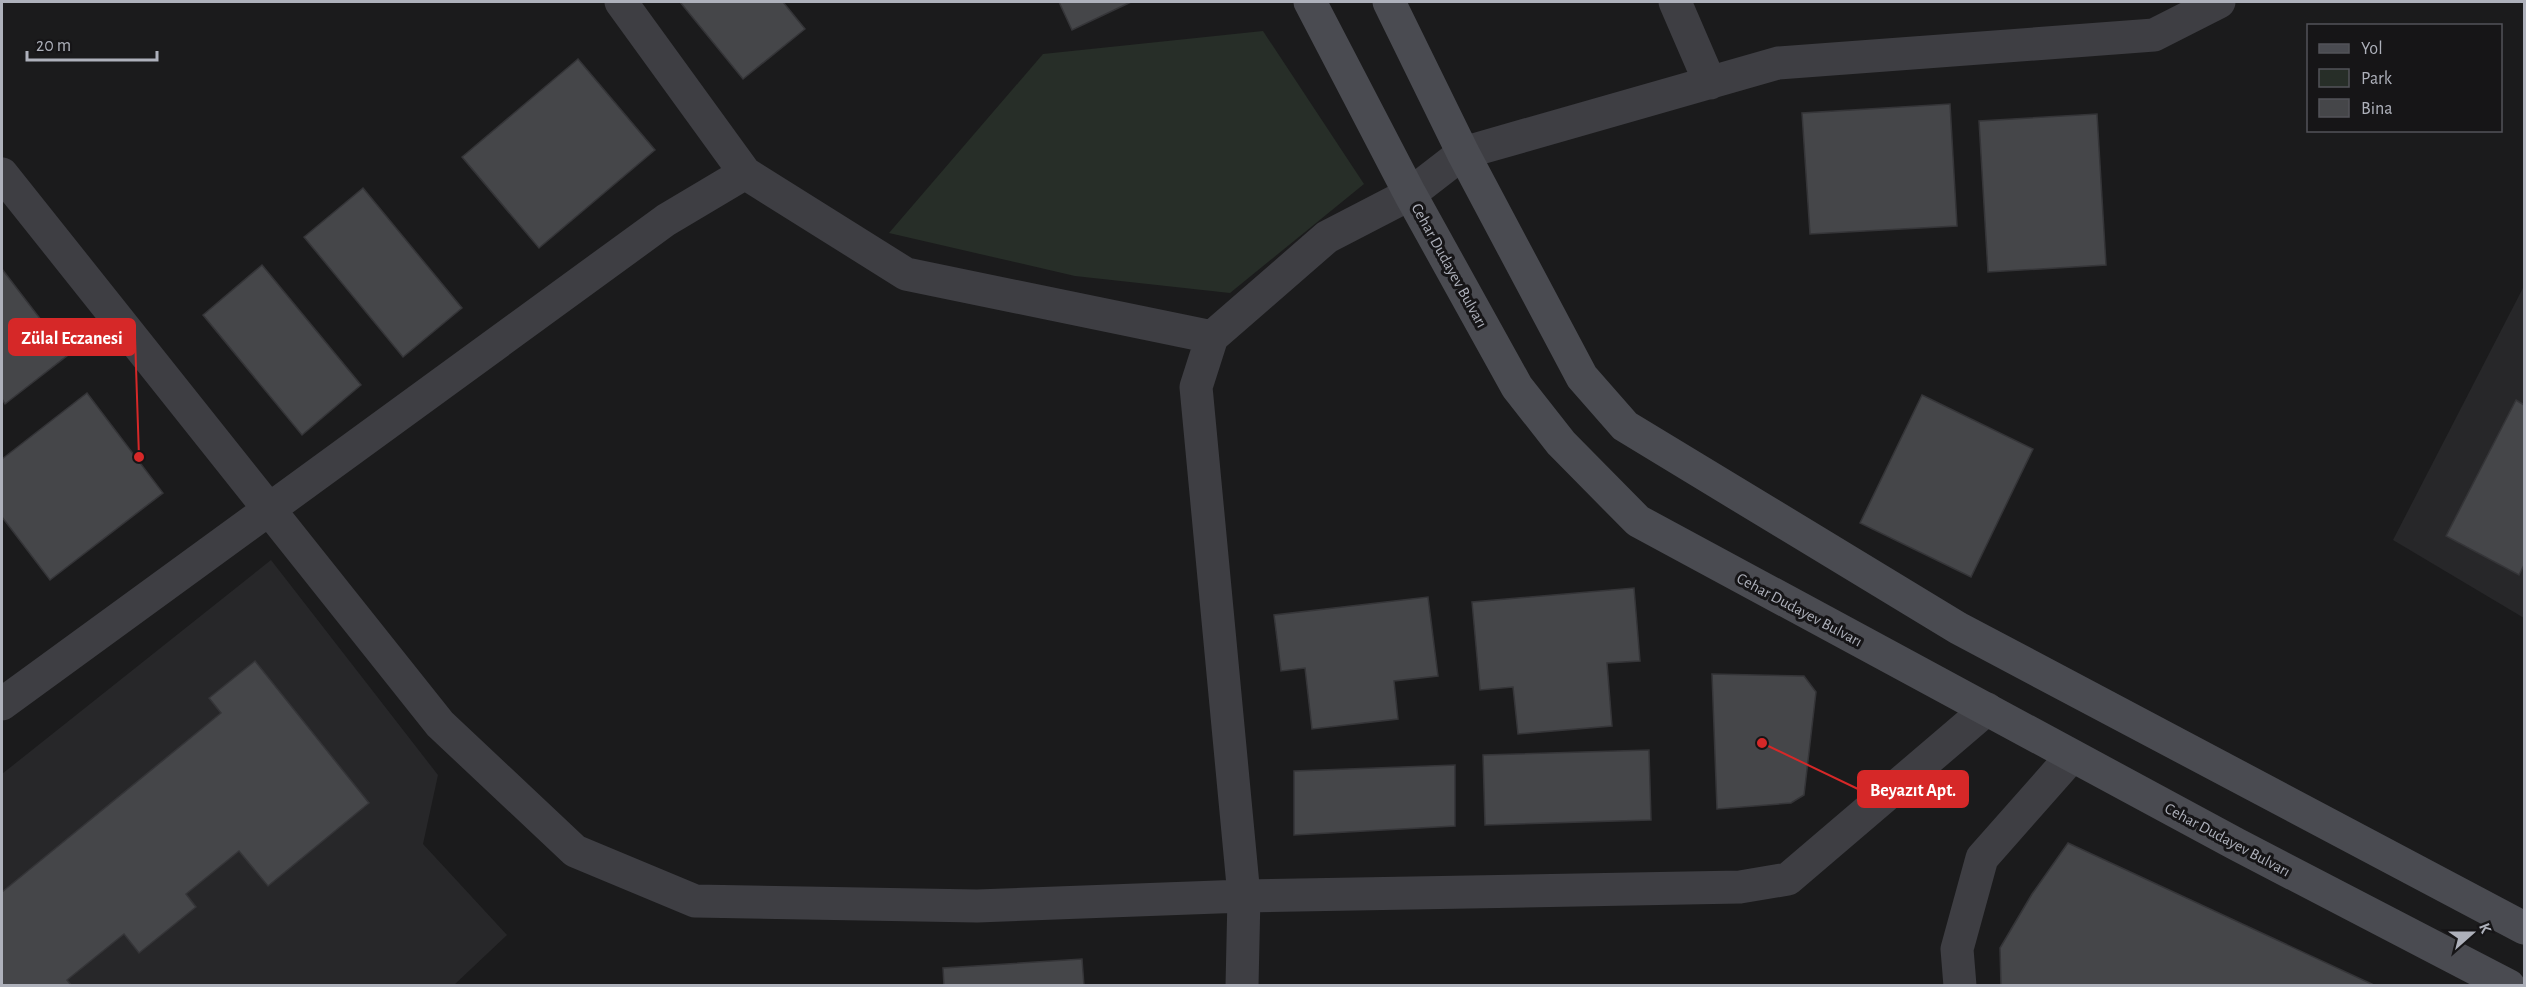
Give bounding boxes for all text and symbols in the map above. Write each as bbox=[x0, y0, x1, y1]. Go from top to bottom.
scale bar bbox=[27, 24, 158, 62]
legend bbox=[2307, 24, 2502, 132]
text: 20 m bbox=[36, 37, 71, 55]
text: Yol bbox=[2361, 40, 2383, 58]
text: Park bbox=[2361, 70, 2393, 88]
text: Bina bbox=[2361, 100, 2393, 118]
street label: Cehar Dudayev Bulvarı bbox=[1407, 201, 1490, 331]
callout: Zülal Eczanesi bbox=[9, 319, 135, 355]
text: Zülal Eczanesi bbox=[21, 330, 123, 348]
street label: Cehar Dudayev Bulvarı bbox=[1734, 570, 1865, 651]
callout: Beyazıt Apt. bbox=[1858, 771, 1968, 807]
text: Beyazıt Apt. bbox=[1870, 782, 1956, 800]
street label: Cehar Dudayev Bulvarı bbox=[2162, 800, 2293, 881]
north arrow bbox=[2442, 903, 2502, 963]
text: K bbox=[2476, 921, 2494, 936]

